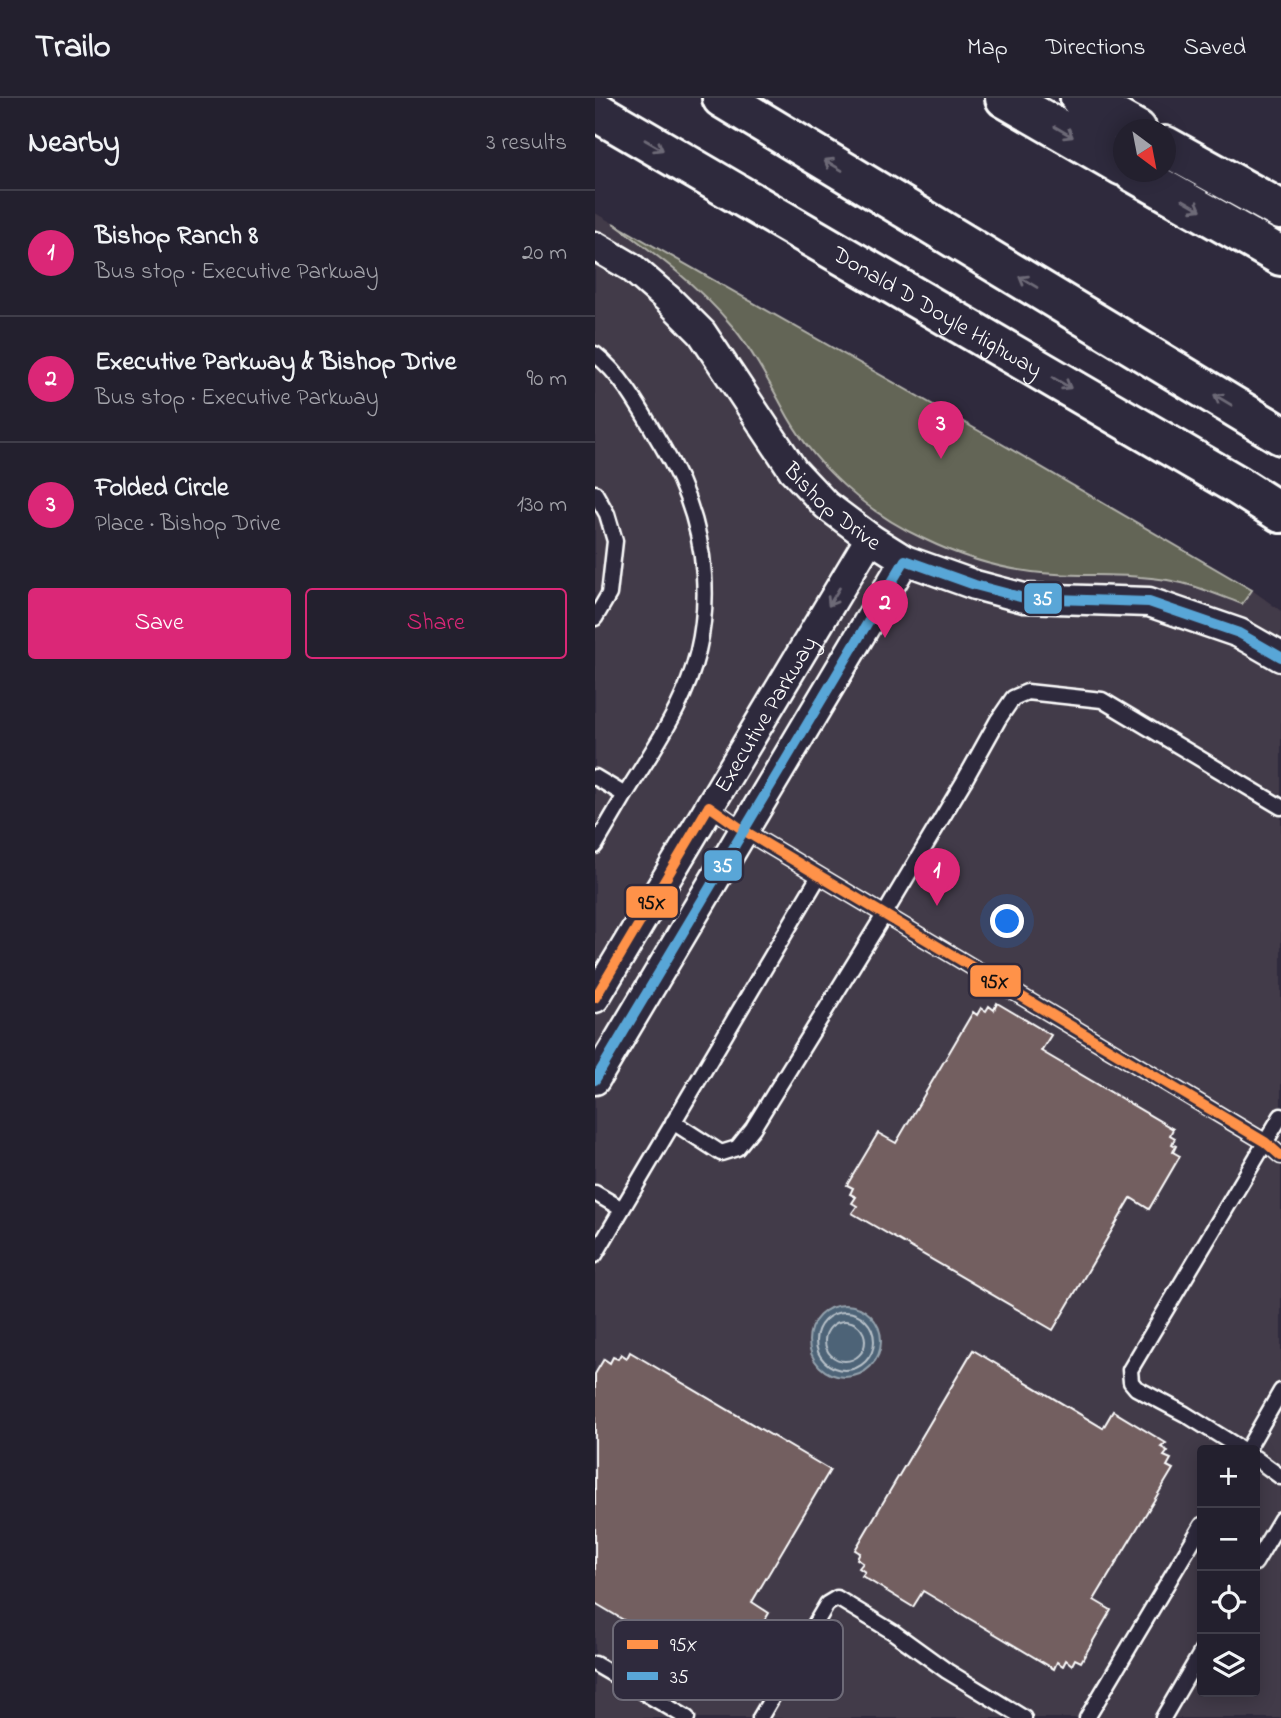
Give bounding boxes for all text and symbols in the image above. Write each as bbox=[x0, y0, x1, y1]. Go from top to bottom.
text: Trailo bbox=[35, 24, 111, 72]
text: Map bbox=[967, 31, 1008, 66]
text: Directions bbox=[1046, 31, 1145, 66]
text: Saved bbox=[1183, 31, 1246, 66]
north arrow bbox=[1113, 119, 1176, 182]
text: Nearby bbox=[28, 122, 120, 166]
one-way arrow bbox=[1054, 125, 1074, 139]
text: 3 results bbox=[486, 127, 567, 160]
one-way arrow bbox=[643, 139, 664, 152]
one-way arrow bbox=[824, 158, 844, 172]
one-way arrow bbox=[1182, 199, 1202, 213]
text: Bishop Ranch 8 bbox=[95, 218, 258, 256]
text: 1 bbox=[47, 237, 55, 270]
text: 20 m bbox=[522, 237, 567, 270]
street label: Donald D Doyle Highway bbox=[825, 238, 1048, 389]
text: Bus stop · Executive Parkway bbox=[95, 256, 379, 289]
one-way arrow bbox=[1018, 275, 1038, 289]
text: Executive Parkway & Bishop Drive bbox=[95, 344, 456, 382]
text: 2 bbox=[45, 363, 57, 396]
text: 90 m bbox=[527, 363, 567, 396]
one-way arrow bbox=[1052, 376, 1072, 390]
text: Bus stop · Executive Parkway bbox=[95, 382, 379, 415]
one-way arrow bbox=[1213, 393, 1233, 407]
pin: 3 bbox=[918, 401, 964, 459]
street label: Bishop Drive bbox=[774, 455, 887, 560]
text: Folded Circle bbox=[95, 470, 229, 508]
text: 3 bbox=[46, 489, 56, 522]
text: 130 m bbox=[517, 489, 567, 522]
text: Place · Bishop Drive bbox=[95, 508, 281, 541]
pin: 2 bbox=[862, 580, 908, 638]
line badge: 35 bbox=[1023, 582, 1063, 615]
one-way arrow bbox=[827, 586, 841, 606]
text: 35 bbox=[1033, 587, 1052, 614]
button: Save bbox=[28, 588, 291, 659]
button: Share bbox=[305, 588, 567, 659]
street label: Executive Parkway bbox=[707, 631, 828, 800]
pin: 1 bbox=[914, 848, 960, 906]
line badge: 35 bbox=[703, 849, 743, 882]
text: 35 bbox=[713, 854, 732, 881]
line badge: 95X bbox=[625, 885, 679, 919]
text: 95X bbox=[637, 891, 666, 918]
your location bbox=[990, 904, 1024, 938]
line badge: 95X bbox=[969, 964, 1022, 998]
text: 95X bbox=[980, 970, 1009, 997]
map controls bbox=[1197, 1445, 1260, 1697]
button: + bbox=[1197, 1445, 1260, 1508]
button: − bbox=[1197, 1508, 1260, 1571]
button: locate bbox=[1197, 1571, 1260, 1634]
legend bbox=[613, 1620, 843, 1700]
text: 95X bbox=[670, 1633, 698, 1660]
button: layers bbox=[1197, 1634, 1260, 1697]
text: 35 bbox=[670, 1665, 689, 1692]

